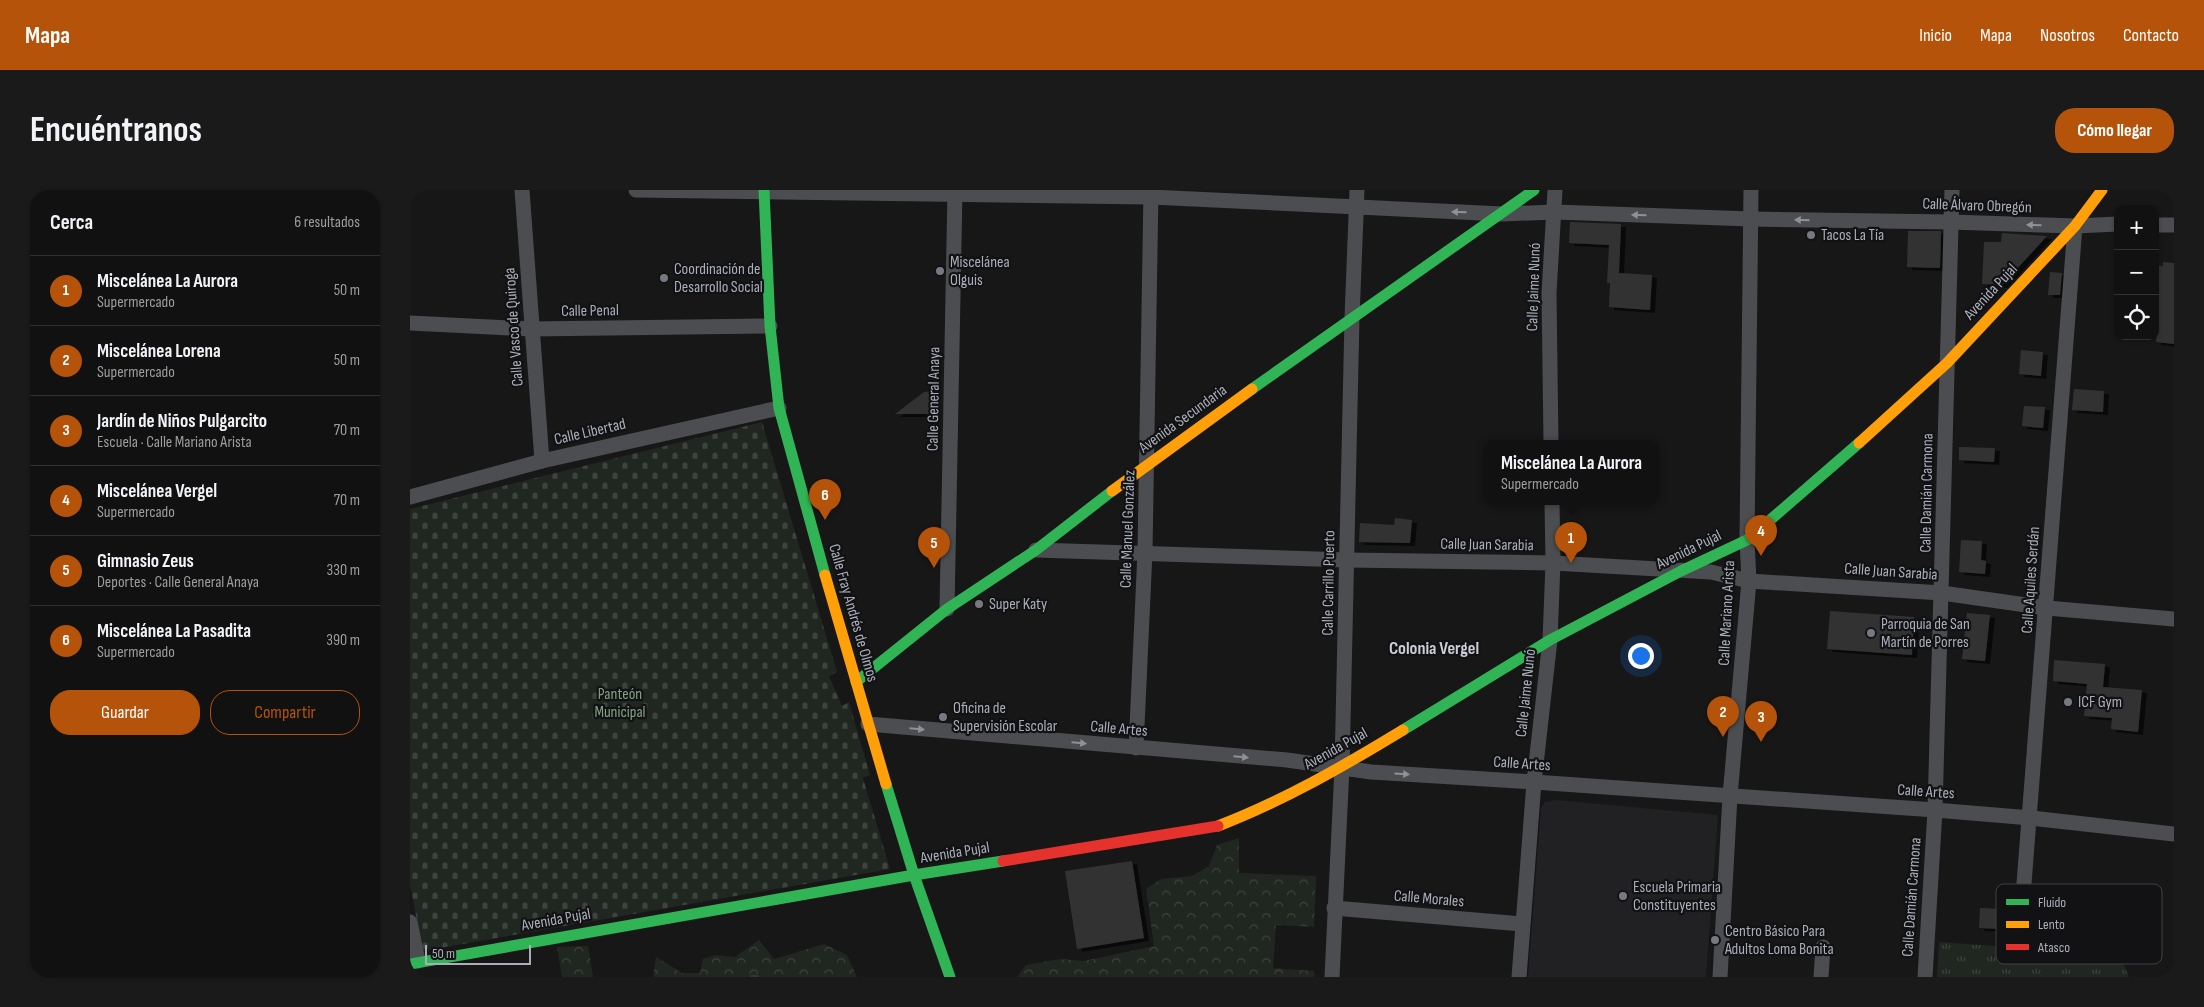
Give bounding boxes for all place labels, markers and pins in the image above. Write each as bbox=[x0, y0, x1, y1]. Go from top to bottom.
place label: Tacos La Tía bbox=[1821, 226, 1884, 245]
marker: Tacos La Tía bbox=[1805, 229, 1817, 241]
place label: Miscelánea Olguis bbox=[950, 253, 1010, 290]
place label: Coordinación de Desarrollo Social bbox=[674, 260, 763, 297]
marker: Miscelánea Olguis bbox=[934, 265, 946, 277]
marker: Coordinación de Desarrollo Social bbox=[658, 272, 670, 284]
pin: 6 bbox=[809, 479, 841, 520]
pin: 4 bbox=[1745, 515, 1777, 556]
pin: 1 bbox=[1555, 522, 1587, 563]
pin: 5 bbox=[918, 527, 950, 568]
place label: Super Katy bbox=[989, 595, 1047, 614]
marker: Super Katy bbox=[973, 598, 985, 610]
place label: Parroquia de San Martín de Porres bbox=[1881, 615, 1970, 652]
marker: Parroquia de San Martín de Porres bbox=[1865, 627, 1877, 639]
place label: ICF Gym bbox=[2078, 693, 2122, 712]
pin: 2 bbox=[1707, 696, 1739, 737]
marker: ICF Gym bbox=[2062, 696, 2074, 708]
place label: Oficina de Supervisión Escolar bbox=[953, 699, 1058, 736]
pin: 3 bbox=[1745, 701, 1777, 742]
marker: Oficina de Supervisión Escolar bbox=[937, 711, 949, 723]
place label: Escuela Primaria Constituyentes bbox=[1633, 878, 1721, 915]
marker: Escuela Primaria Constituyentes bbox=[1617, 890, 1629, 902]
place label: Centro Básico Para Adultos Loma Bonita bbox=[1724, 922, 1834, 959]
marker: Centro Básico Para Adultos Loma Bonita bbox=[1709, 934, 1721, 946]

